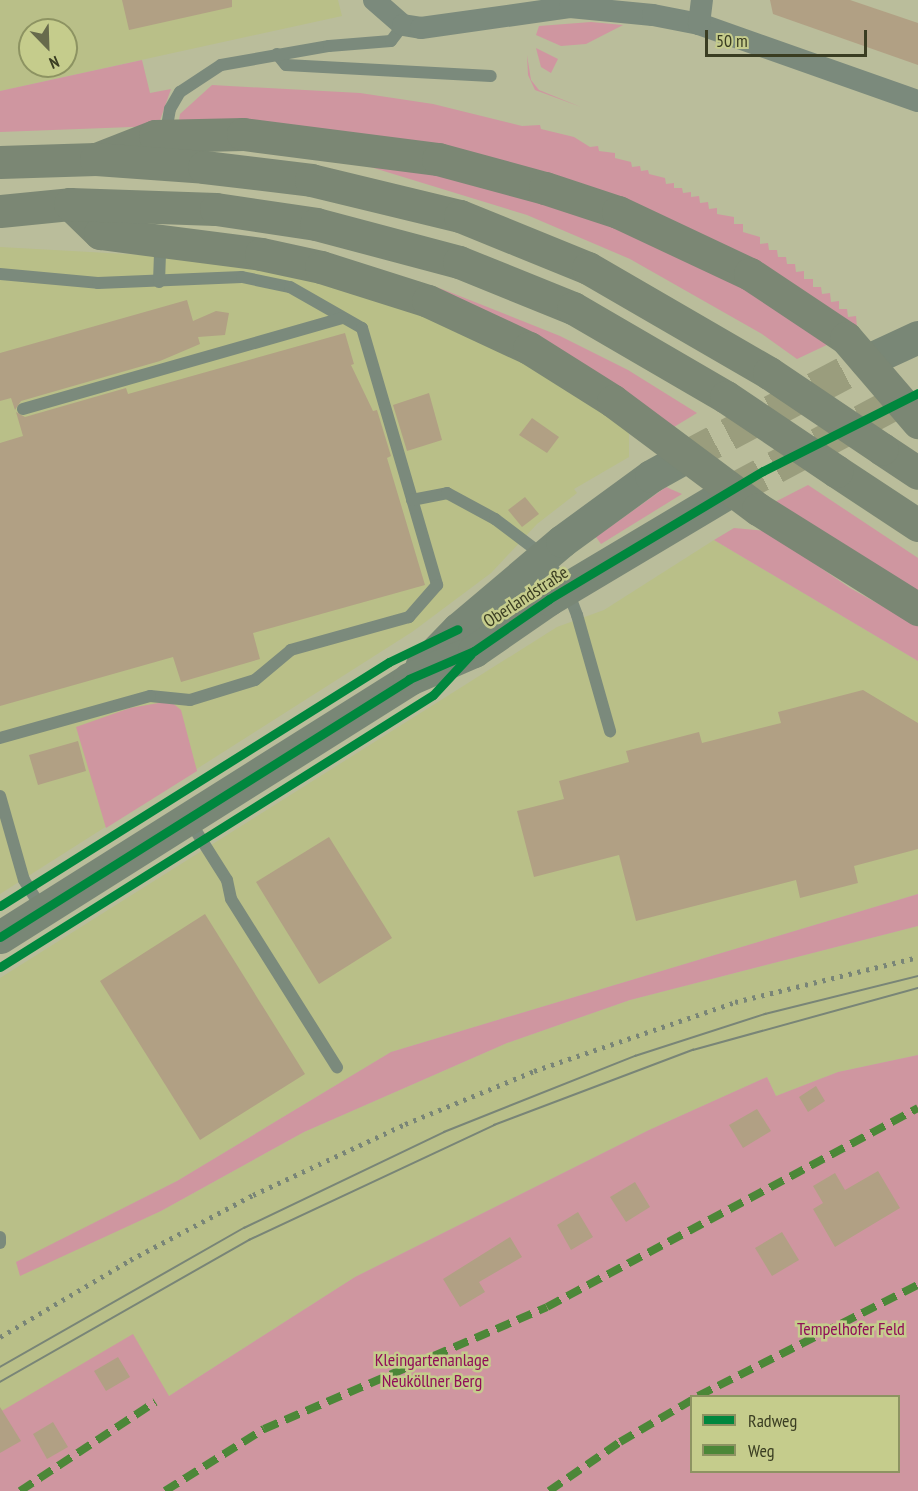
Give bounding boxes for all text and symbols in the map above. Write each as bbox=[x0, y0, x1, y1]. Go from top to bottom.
north arrow bbox=[18, 18, 78, 78]
scale bar bbox=[708, 18, 870, 56]
text: 50 m bbox=[716, 29, 748, 52]
text: N bbox=[46, 52, 62, 74]
street label: Oberlandstraße bbox=[480, 562, 572, 632]
park label: Tempelhofer Feld bbox=[797, 1318, 905, 1340]
park label: Kleingartenanlage Neuköllner Berg bbox=[375, 1350, 489, 1392]
legend bbox=[690, 1395, 900, 1473]
text: Radweg bbox=[748, 1409, 797, 1432]
text: Weg bbox=[748, 1439, 775, 1462]

